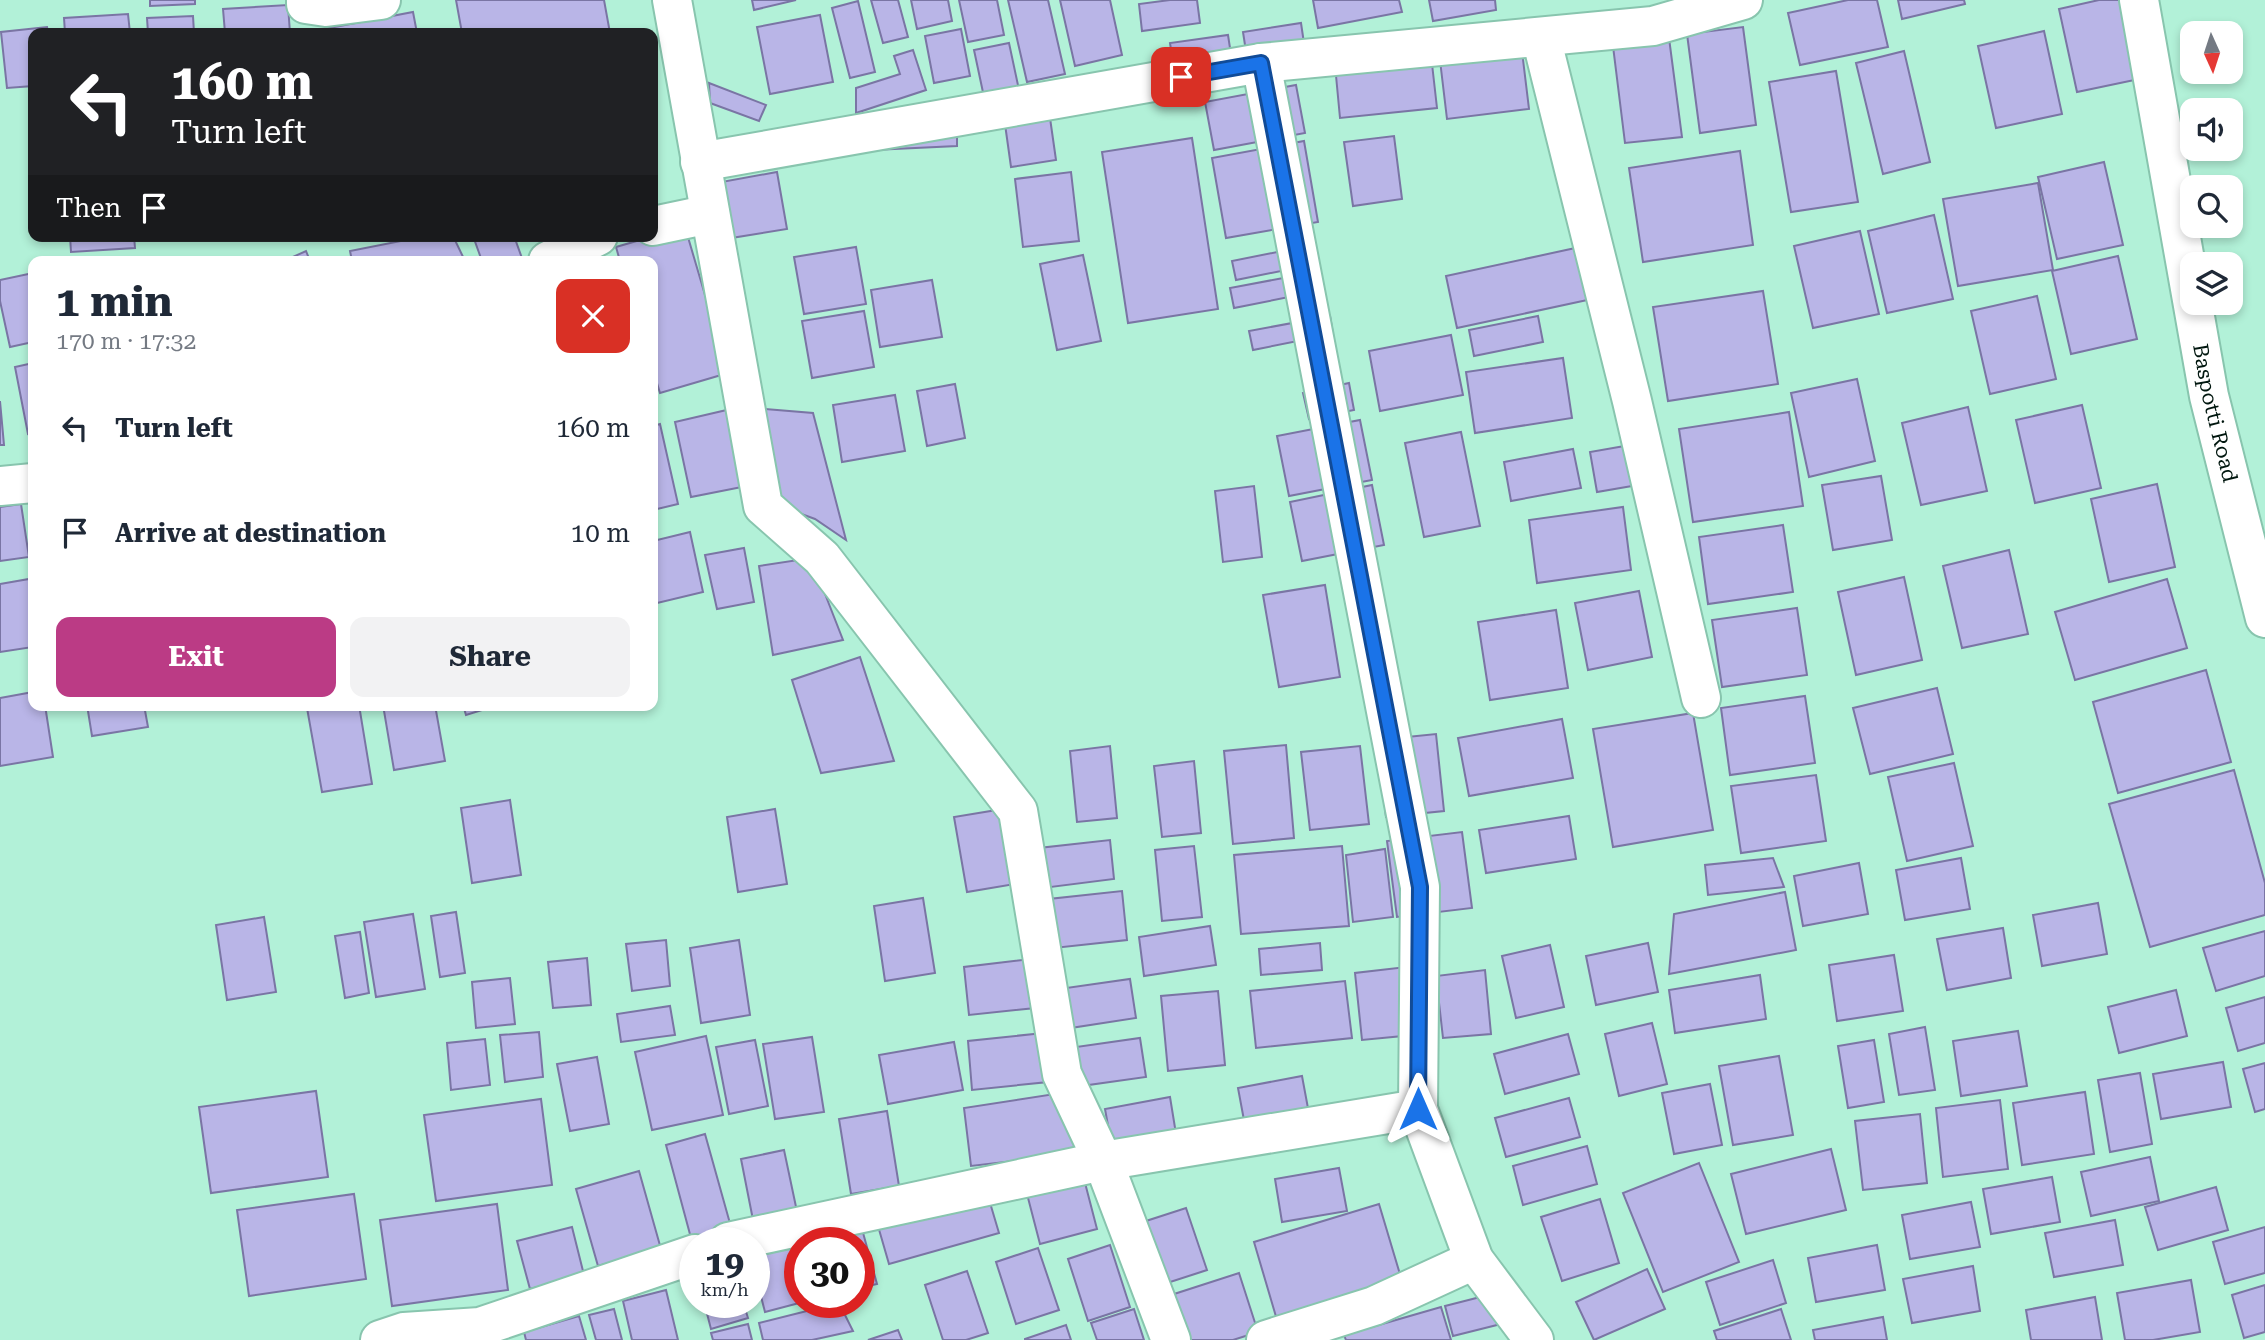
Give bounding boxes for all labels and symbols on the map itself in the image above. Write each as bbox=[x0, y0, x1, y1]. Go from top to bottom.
north arrow bbox=[2180, 21, 2244, 84]
pin bbox=[1151, 47, 1211, 107]
street label: Baspotti Road bbox=[2188, 342, 2242, 485]
position arrow bbox=[1381, 1072, 1455, 1146]
speed limit sign: 30 bbox=[784, 1227, 875, 1318]

